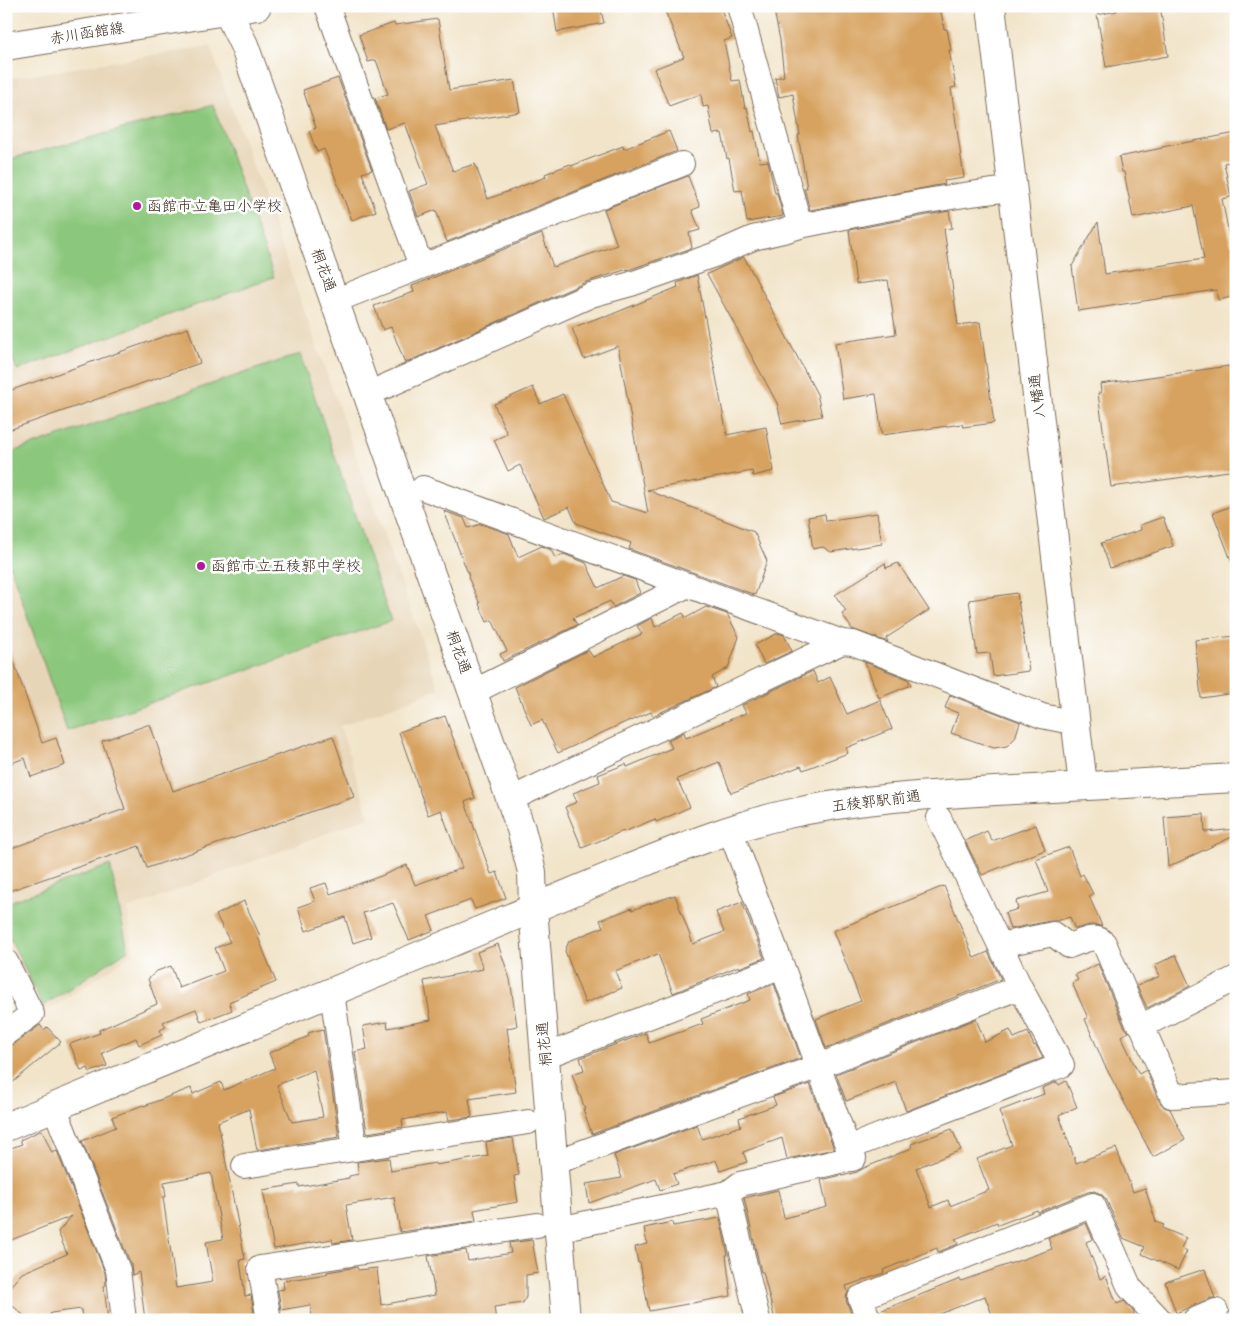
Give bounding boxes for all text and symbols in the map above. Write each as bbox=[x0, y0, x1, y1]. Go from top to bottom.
street label: 赤川函館線 bbox=[48, 14, 126, 52]
place label: 函館市立亀田小学校 bbox=[147, 193, 282, 219]
marker: 函館市立亀田小学校 bbox=[131, 200, 143, 212]
street label: 桐花通 bbox=[304, 244, 344, 296]
street label: 八幡通 bbox=[1021, 372, 1053, 420]
place label: 函館市立五稜郭中学校 bbox=[211, 553, 361, 579]
marker: 函館市立五稜郭中学校 bbox=[195, 560, 207, 572]
street label: 桐花通 bbox=[439, 626, 479, 678]
street label: 五稜郭駅前通 bbox=[830, 783, 922, 819]
street label: 桐花通 bbox=[529, 1020, 559, 1068]

